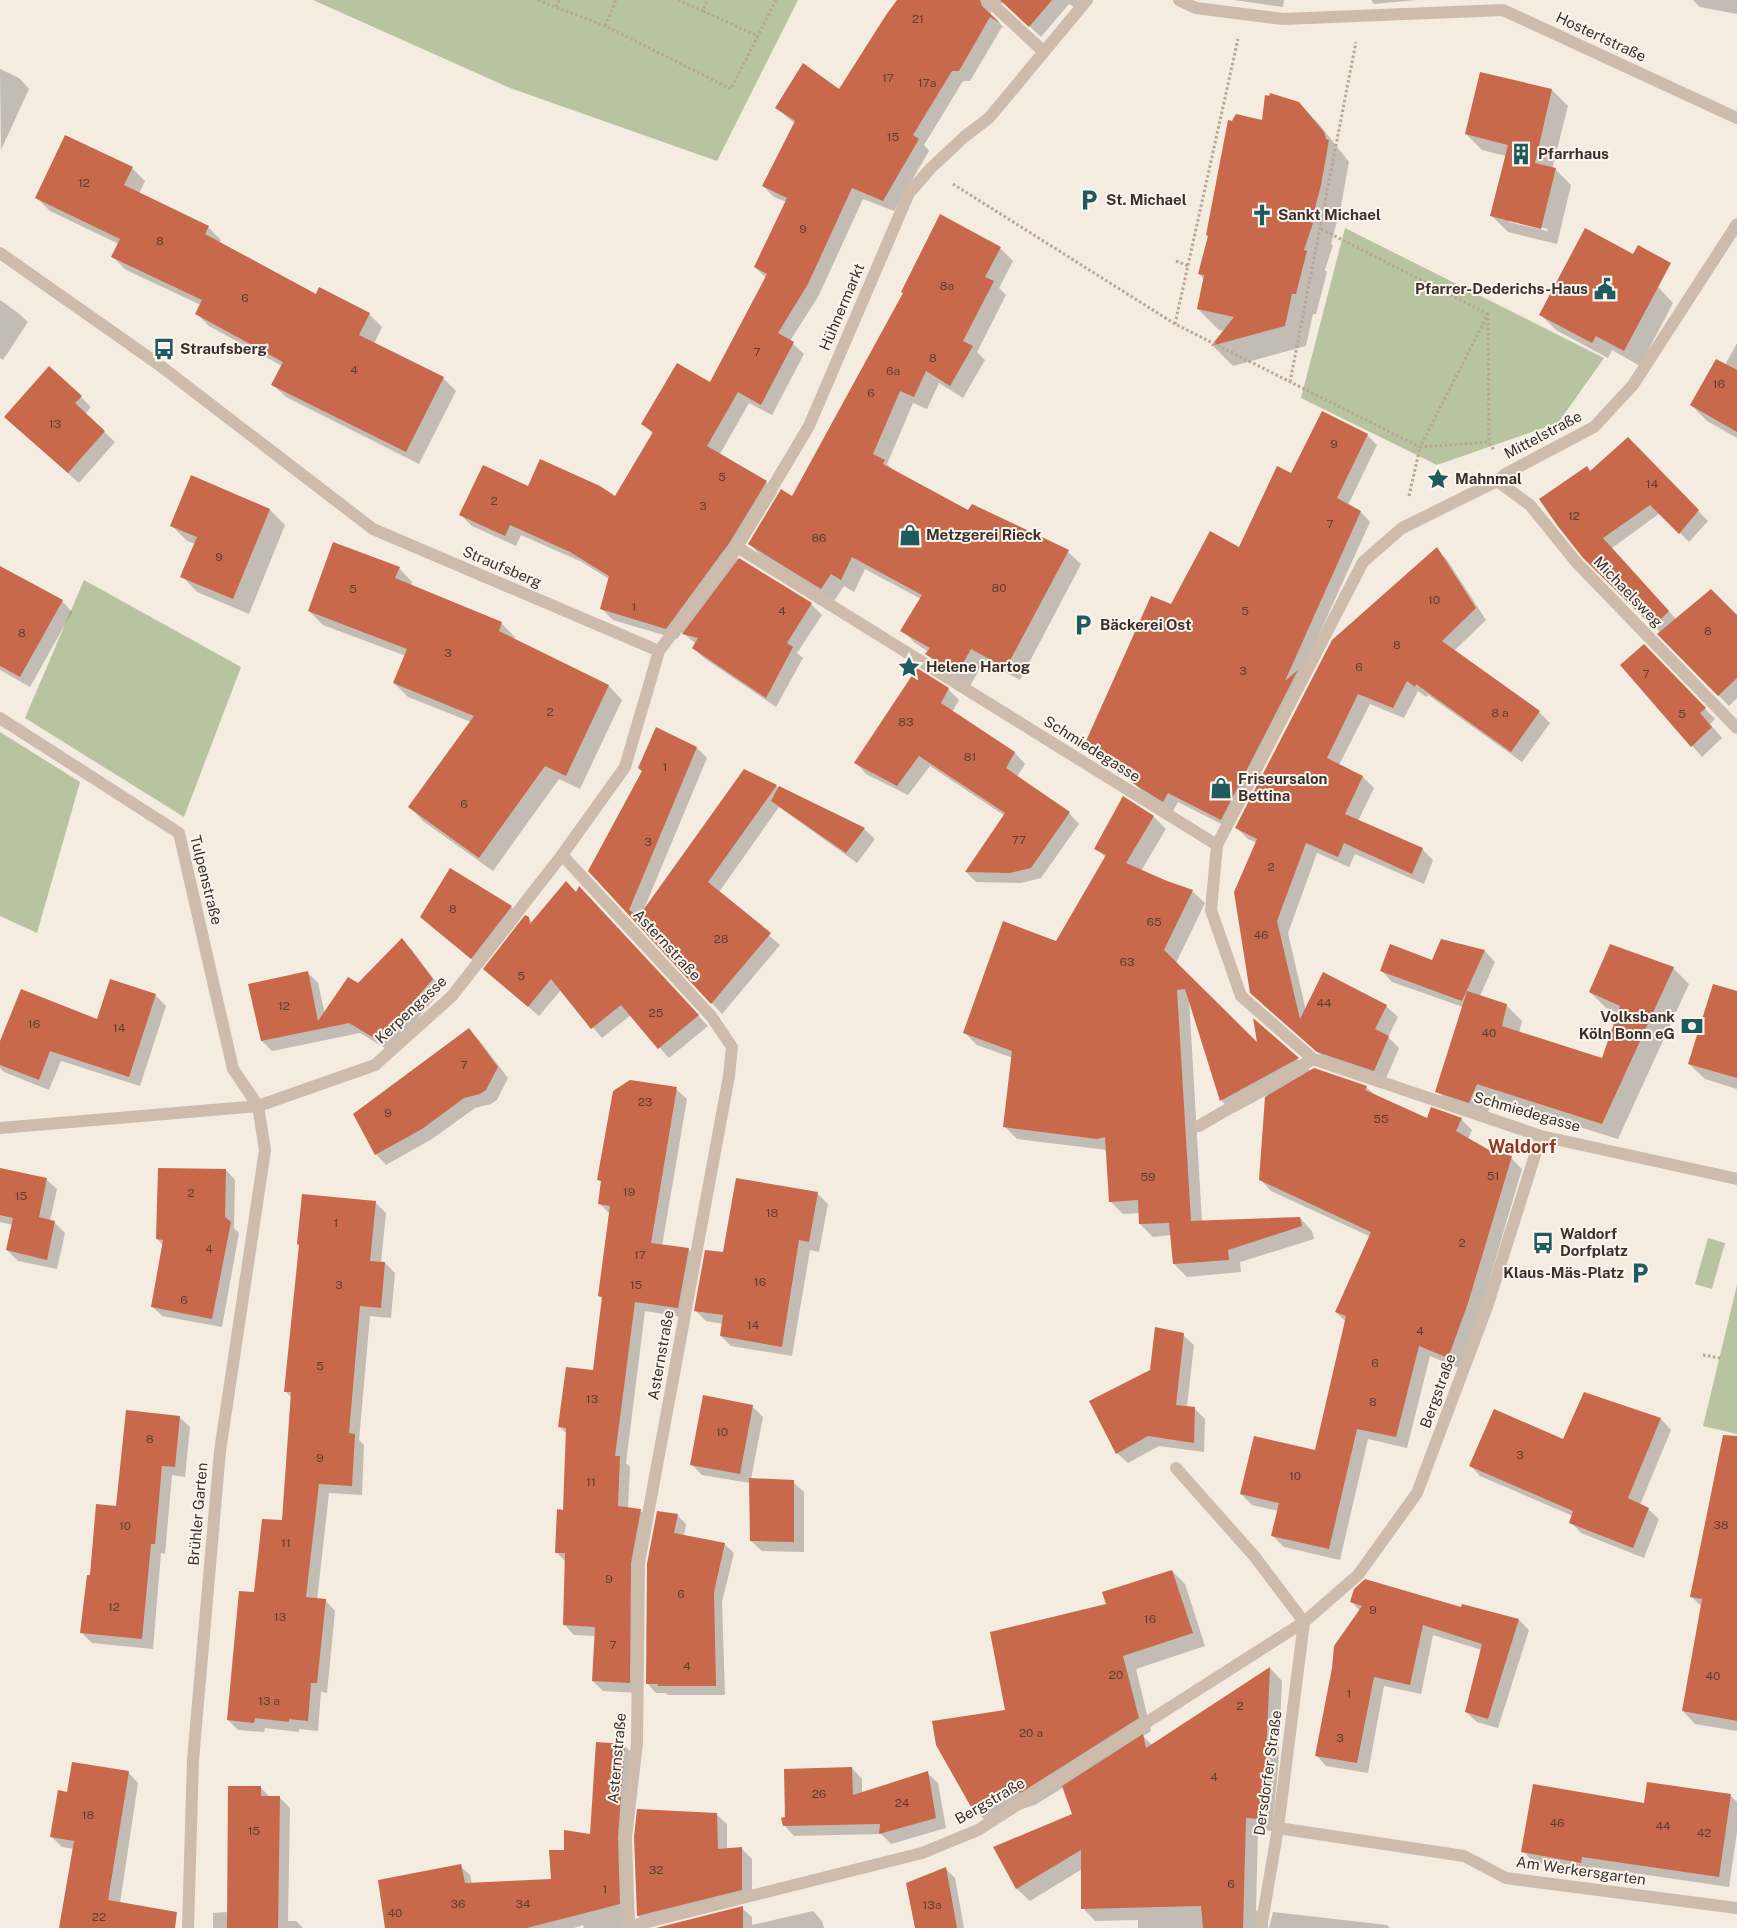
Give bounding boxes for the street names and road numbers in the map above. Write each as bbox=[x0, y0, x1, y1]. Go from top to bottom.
street label: Hostertstraße bbox=[1554, 8, 1649, 65]
street label: Hühnermarkt bbox=[816, 260, 868, 353]
street label: Mittelstraße bbox=[1501, 407, 1584, 462]
street label: Straufsberg bbox=[460, 542, 544, 591]
street label: Michaelsweg bbox=[1590, 553, 1666, 631]
street label: Schmiedegasse bbox=[1041, 712, 1144, 785]
street label: Tulpenstraße bbox=[187, 833, 226, 926]
street label: Asternstraße bbox=[630, 906, 705, 984]
street label: Kerpengasse bbox=[371, 972, 450, 1047]
street label: Schmiedegasse bbox=[1472, 1088, 1583, 1135]
street label: Asternstraße bbox=[644, 1309, 677, 1401]
street label: Bergstraße bbox=[1416, 1351, 1459, 1430]
street label: Brühler Garten bbox=[185, 1462, 210, 1566]
street label: Dersdorfer Straße bbox=[1250, 1709, 1285, 1837]
street label: Asternstraße bbox=[604, 1712, 629, 1804]
street label: Bergstraße bbox=[952, 1774, 1028, 1827]
street label: Am Werkersgarten bbox=[1515, 1853, 1647, 1888]

